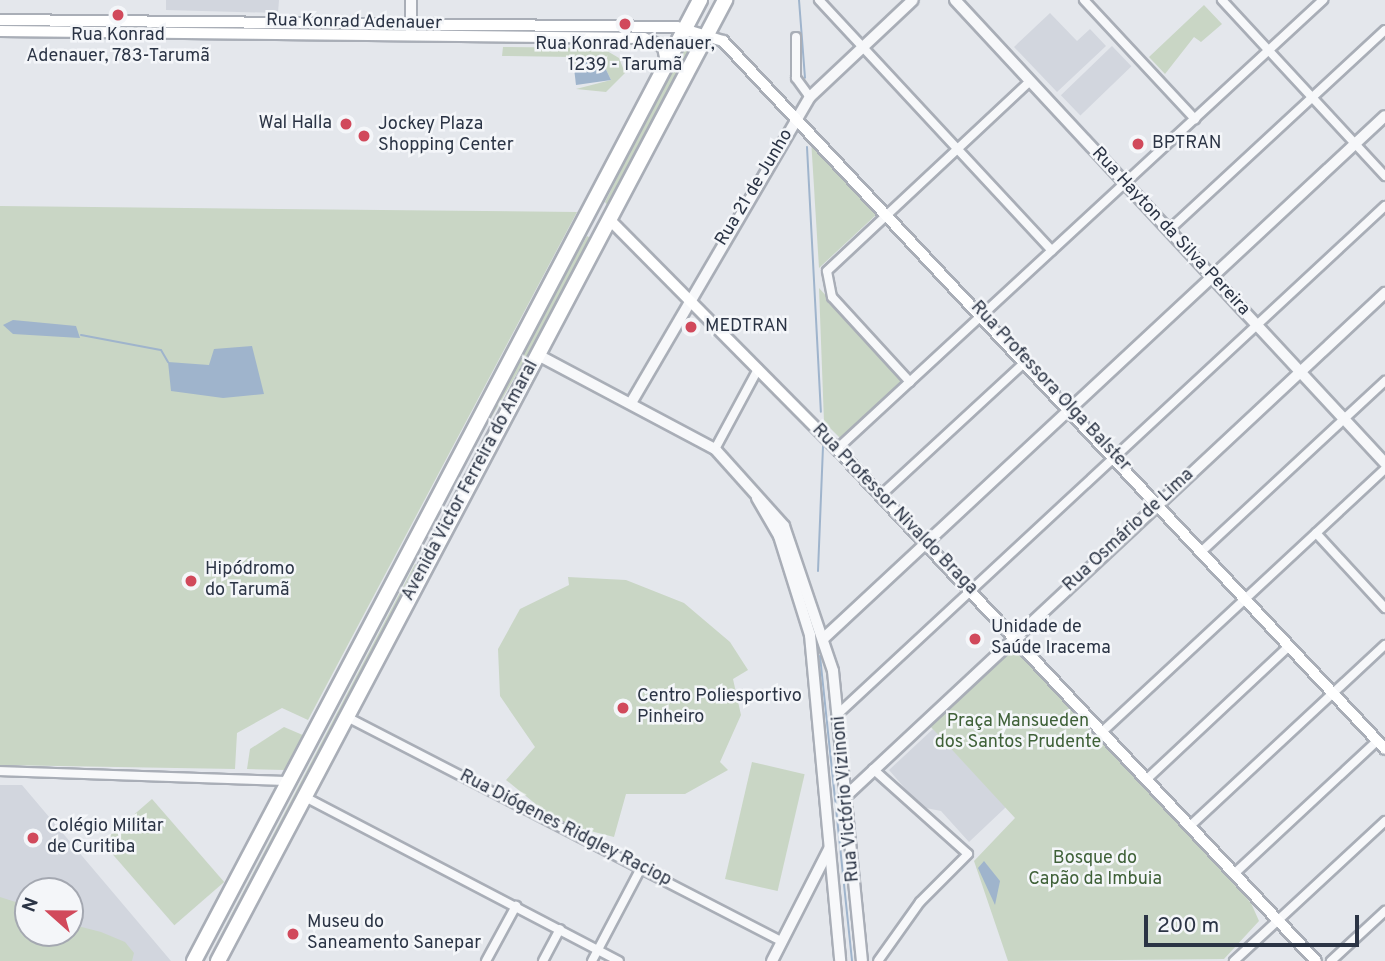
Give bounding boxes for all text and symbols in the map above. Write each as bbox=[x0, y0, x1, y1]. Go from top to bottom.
marker: Rua Konrad Adenauer, 783-Tarumã bbox=[110, 7, 126, 23]
street label: Rua Konrad Adenauer bbox=[265, 11, 443, 35]
marker: Rua Konrad Adenauer, 1239 - Tarumã bbox=[617, 16, 633, 32]
place label: Rua Konrad Adenauer, 783-Tarumã bbox=[26, 26, 210, 68]
place label: Rua Konrad Adenauer, 1239 - Tarumã bbox=[535, 35, 715, 78]
place label: Wal Halla bbox=[258, 113, 332, 135]
place label: Jockey Plaza Shopping Center bbox=[378, 115, 514, 158]
marker: Wal Halla bbox=[338, 116, 354, 132]
street label: Rua 21 de Junho bbox=[712, 126, 798, 250]
marker: Jockey Plaza Shopping Center bbox=[356, 128, 372, 144]
place label: BPTRAN bbox=[1152, 133, 1221, 155]
marker: BPTRAN bbox=[1130, 136, 1146, 152]
street label: Rua Hayton da Silva Pereira bbox=[1086, 143, 1254, 321]
street label: Rua Professora Olga Balster bbox=[965, 297, 1135, 477]
place label: MEDTRAN bbox=[705, 316, 788, 338]
marker: MEDTRAN bbox=[683, 319, 699, 335]
street label: Avenida Victor Ferreira do Amaral bbox=[398, 356, 544, 606]
street label: Rua Professor Nivaldo Braga bbox=[807, 420, 981, 600]
street label: Rua Osmário de Lima bbox=[1059, 465, 1199, 597]
place label: Hipódromo do Tarumã bbox=[205, 560, 295, 602]
marker: Hipódromo do Tarumã bbox=[183, 573, 199, 589]
place label: Unidade de Saúde Iracema bbox=[991, 618, 1111, 660]
marker: Unidade de Saúde Iracema bbox=[965, 629, 985, 649]
place label: Centro Poliesportivo Pinheiro bbox=[637, 687, 802, 730]
marker: Centro Poliesportivo Pinheiro bbox=[615, 700, 631, 716]
park label: Praça Mansueden dos Santos Prudente bbox=[935, 712, 1101, 754]
street label: Rua Victório Vizinoni bbox=[829, 714, 865, 884]
street label: Rua Diógenes Ridgley Raciop bbox=[455, 766, 675, 892]
place label: Colégio Militar de Curitiba bbox=[47, 817, 164, 860]
marker: Colégio Militar de Curitiba bbox=[25, 830, 41, 846]
park label: Bosque do Capão da Imbuia bbox=[1028, 849, 1162, 892]
north arrow bbox=[14, 877, 84, 947]
text: N bbox=[18, 895, 45, 916]
scale bar bbox=[1147, 902, 1362, 946]
place label: Museu do Saneamento Sanepar bbox=[307, 913, 481, 956]
text: 200 m bbox=[1157, 913, 1219, 940]
marker: Museu do Saneamento Sanepar bbox=[285, 926, 301, 942]

